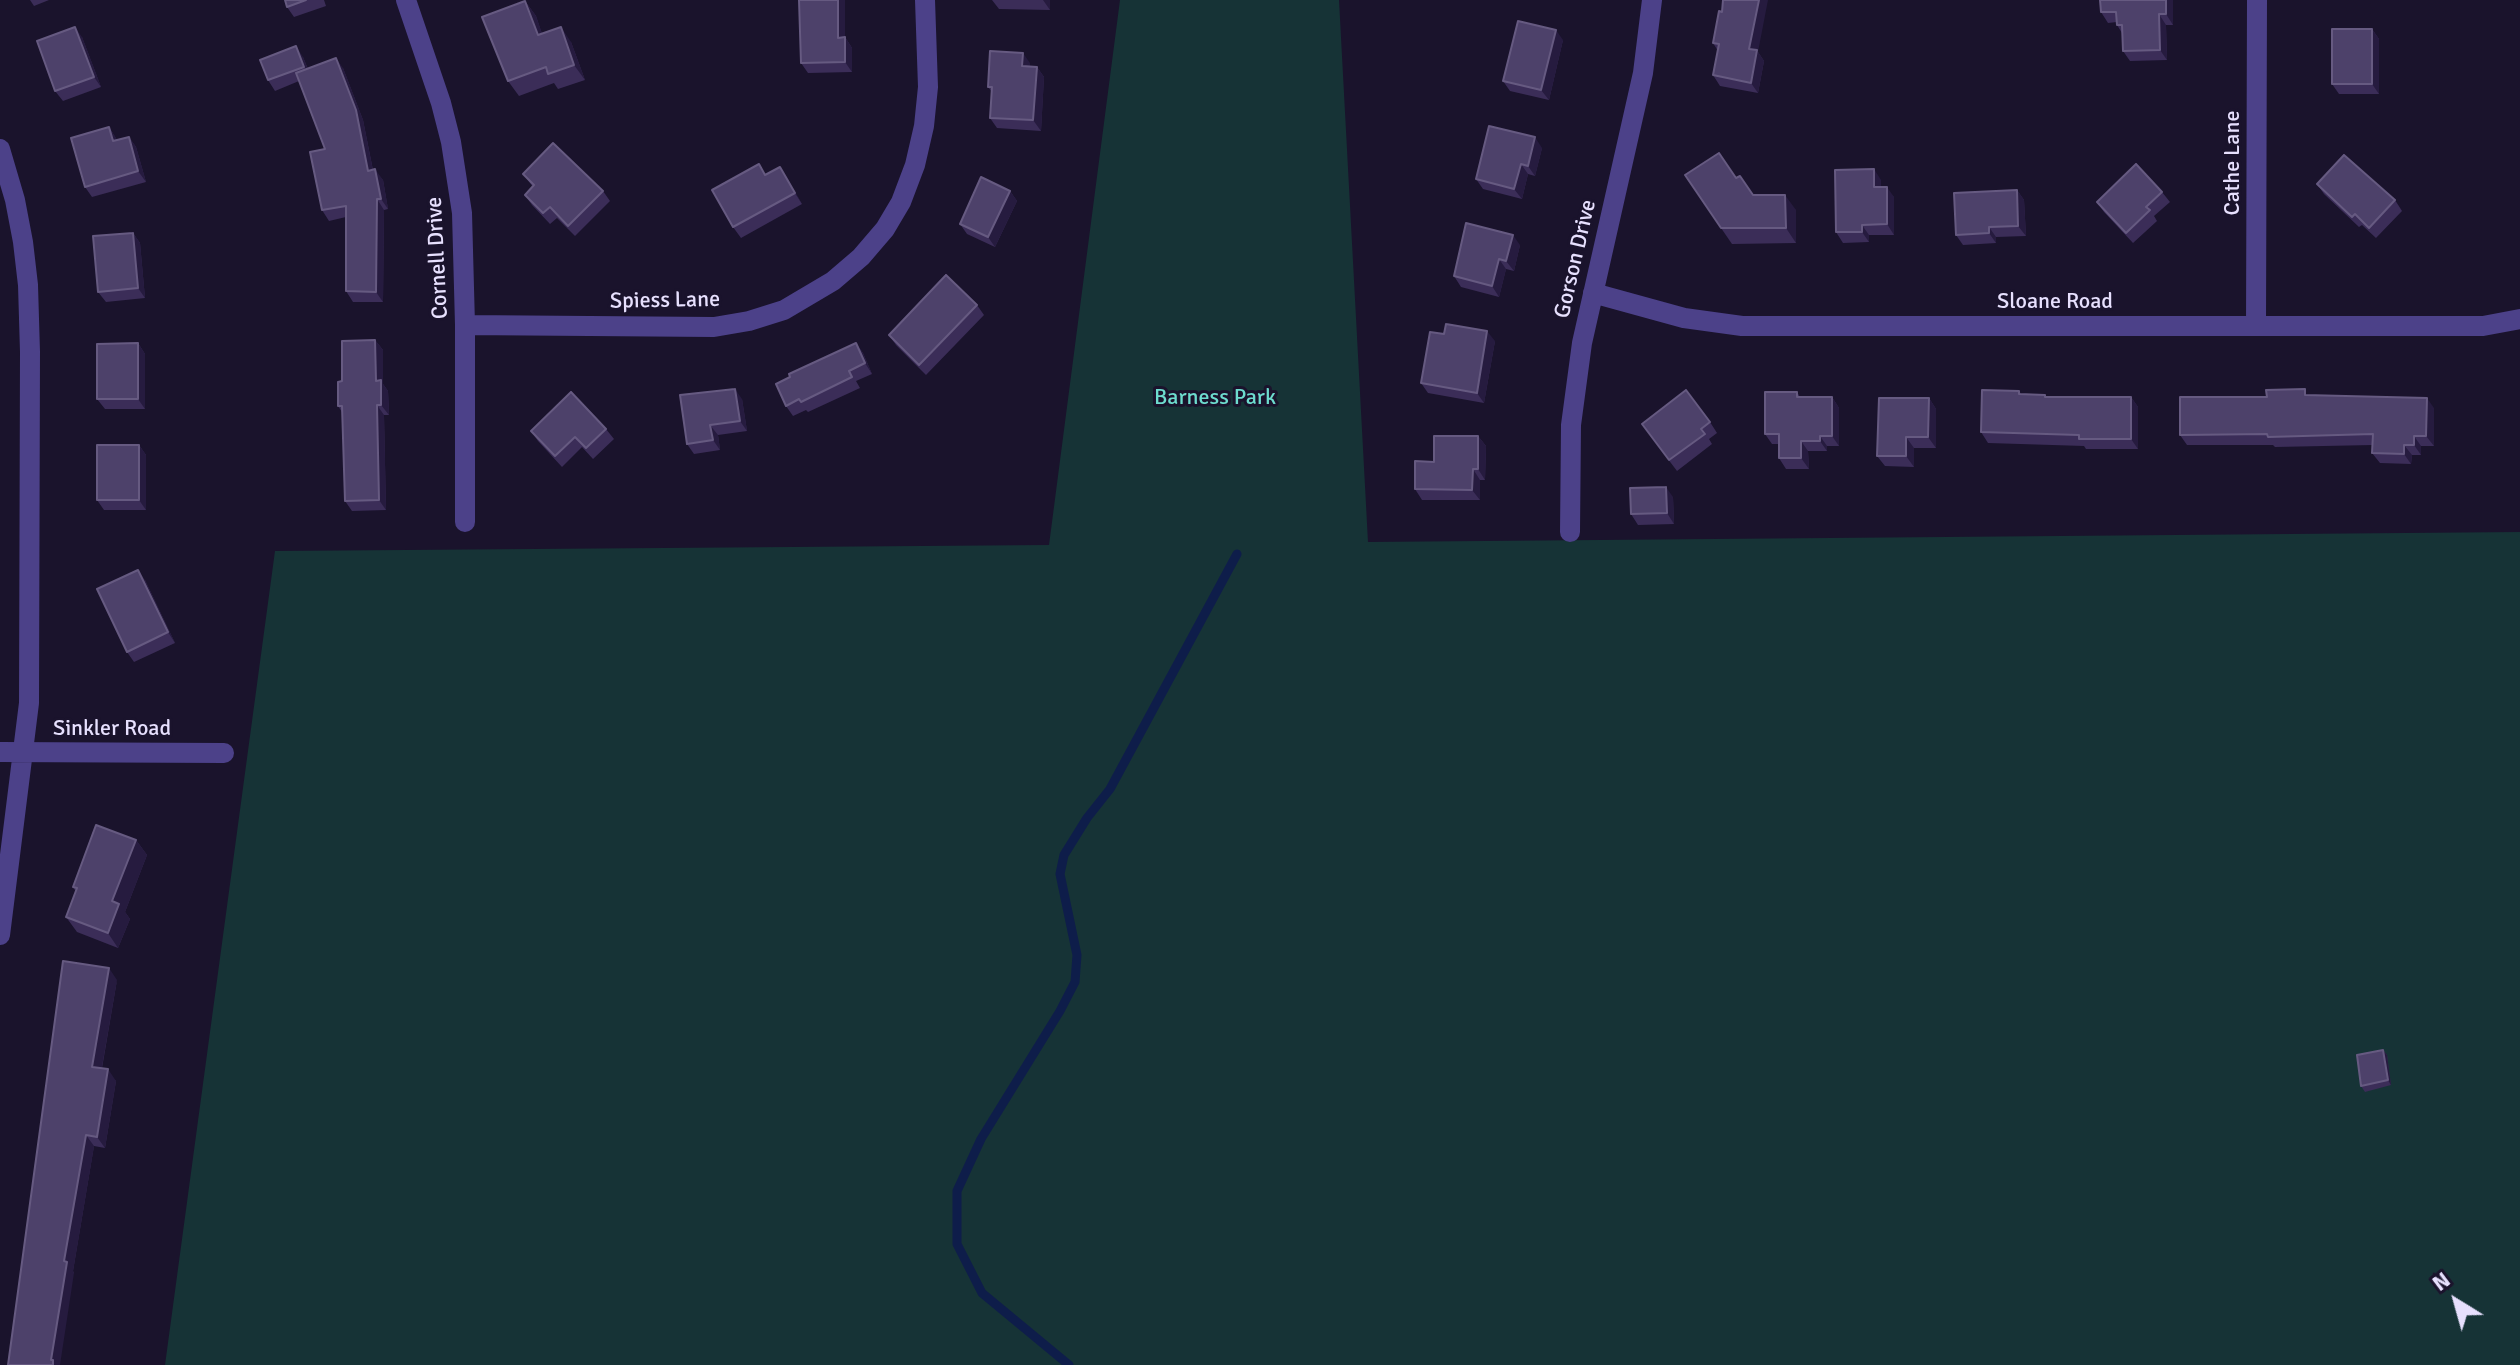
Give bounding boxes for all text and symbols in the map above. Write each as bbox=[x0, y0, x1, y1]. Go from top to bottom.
street label: Cathe Lane bbox=[2220, 110, 2246, 216]
street label: Cornell Drive bbox=[422, 196, 454, 320]
street label: Gorson Drive bbox=[1550, 197, 1602, 321]
street label: Spiess Lane bbox=[610, 287, 720, 315]
street label: Sloane Road bbox=[1997, 289, 2113, 315]
park label: Barness Park bbox=[1154, 385, 1276, 411]
street label: Sinkler Road bbox=[53, 716, 171, 742]
north arrow bbox=[2416, 1261, 2496, 1341]
text: N bbox=[2427, 1266, 2455, 1297]

